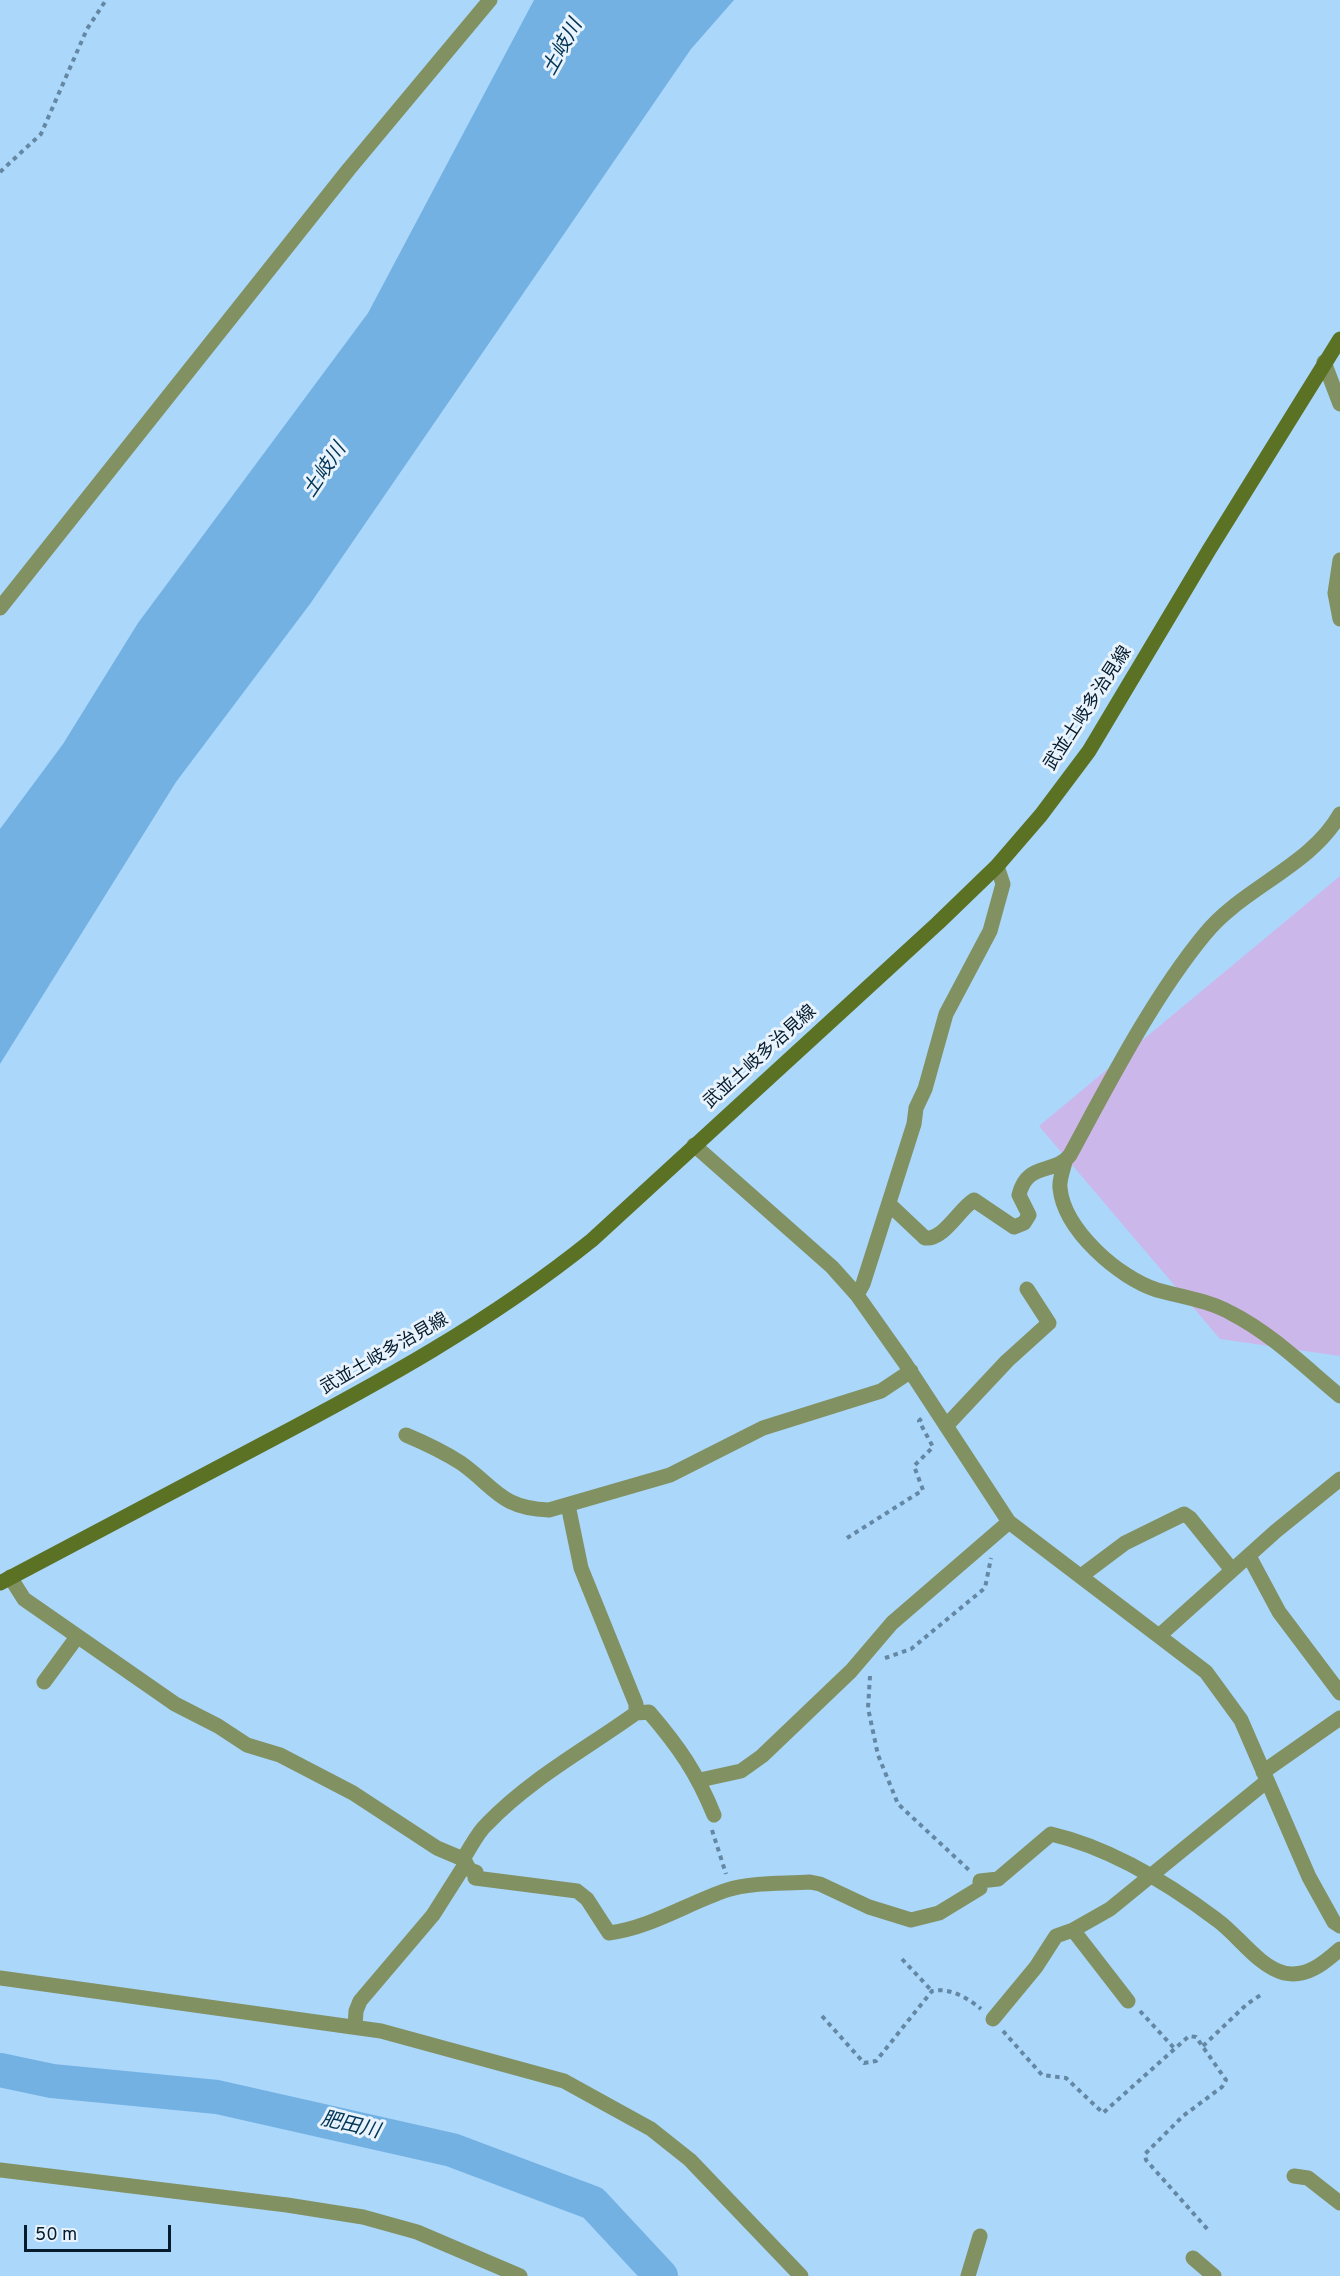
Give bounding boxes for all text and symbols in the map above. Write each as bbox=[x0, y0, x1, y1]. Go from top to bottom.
water label: 土岐川 bbox=[539, 16, 589, 80]
water label: 土岐川 bbox=[299, 439, 353, 503]
street label: 武並土岐多治見線 bbox=[1041, 643, 1137, 775]
street label: 武並土岐多治見線 bbox=[700, 1002, 822, 1114]
street label: 武並土岐多治見線 bbox=[317, 1310, 453, 1400]
water label: 肥田川 bbox=[318, 2109, 382, 2145]
scale bar bbox=[27, 2213, 174, 2251]
text: 50 m bbox=[35, 2224, 77, 2247]

